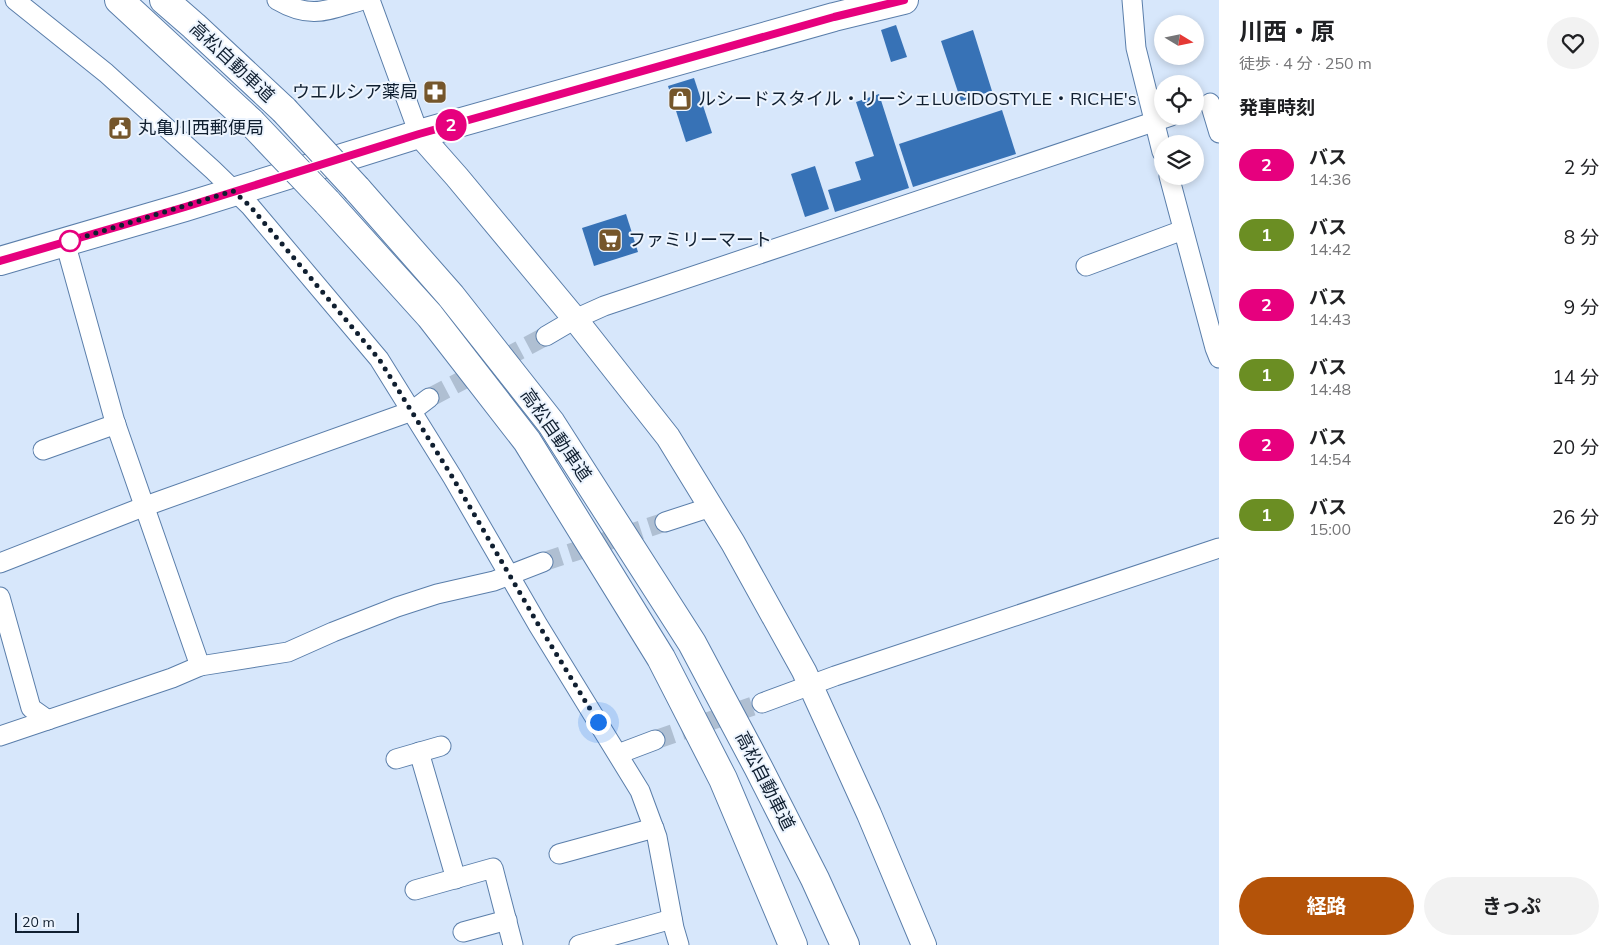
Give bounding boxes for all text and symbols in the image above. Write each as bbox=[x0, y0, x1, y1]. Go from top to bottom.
north arrow bbox=[1154, 15, 1204, 65]
map controls bbox=[1154, 15, 1204, 185]
street label: 高松自動車道 bbox=[185, 16, 280, 107]
text: 川西・原 bbox=[1239, 16, 1335, 46]
button: heart bbox=[1547, 17, 1599, 69]
text: 徒歩 · 4 分 · 250 m bbox=[1239, 53, 1372, 73]
button: locate bbox=[1154, 75, 1204, 125]
pharmacy icon: ウエルシア薬局 bbox=[422, 79, 448, 105]
place label: ウエルシア薬局 bbox=[292, 80, 418, 103]
shop icon: ルシードスタイル・リーシェLUCIDOSTYLE・RICHE's bbox=[667, 86, 693, 112]
place label: ルシードスタイル・リーシェLUCIDOSTYLE・RICHE's bbox=[698, 87, 1137, 110]
text: 発車時刻 bbox=[1239, 95, 1315, 119]
line badge: 2 bbox=[435, 109, 467, 141]
text: 2 bbox=[446, 113, 456, 136]
public building icon: 丸亀川西郵便局 bbox=[107, 115, 133, 141]
place label: 丸亀川西郵便局 bbox=[138, 116, 264, 139]
button: layers bbox=[1154, 135, 1204, 185]
text: バス bbox=[1309, 145, 1347, 169]
text: 2 bbox=[1261, 153, 1272, 176]
text: 2 分 bbox=[1564, 155, 1599, 179]
text: 14:36 bbox=[1309, 169, 1351, 189]
text: バス bbox=[1309, 215, 1347, 239]
text: 1 bbox=[1261, 223, 1272, 246]
text: 8 分 bbox=[1564, 225, 1599, 249]
supermarket icon: ファミリーマート bbox=[597, 227, 623, 253]
place label: ファミリーマート bbox=[628, 228, 772, 251]
unlabelled marker bbox=[59, 230, 81, 252]
text: 14:42 bbox=[1309, 239, 1351, 259]
text: バス bbox=[1309, 285, 1347, 309]
text: 2 bbox=[1261, 293, 1272, 316]
text: 9 分 bbox=[1564, 295, 1599, 319]
text: 14:43 bbox=[1309, 309, 1351, 329]
text: バス bbox=[1309, 355, 1347, 379]
text: 1 bbox=[1261, 363, 1272, 386]
text: 14 分 bbox=[1552, 365, 1599, 389]
text: 14:48 bbox=[1309, 379, 1351, 399]
street label: 高松自動車道 bbox=[516, 384, 597, 486]
text: バス bbox=[1309, 425, 1347, 449]
text: 2 bbox=[1261, 433, 1272, 456]
text: 20 分 bbox=[1552, 435, 1599, 459]
text: 14:54 bbox=[1309, 449, 1351, 469]
text: バス bbox=[1309, 495, 1347, 519]
text: 1 bbox=[1261, 503, 1272, 526]
text: 26 分 bbox=[1552, 505, 1599, 529]
text: 15:00 bbox=[1309, 519, 1351, 539]
your location bbox=[586, 710, 611, 735]
street label: 高松自動車道 bbox=[731, 727, 800, 834]
button: 経路 bbox=[1239, 877, 1414, 935]
button: きっぷ bbox=[1424, 877, 1599, 935]
scale bar bbox=[15, 910, 79, 933]
text: 20 m bbox=[22, 913, 55, 931]

